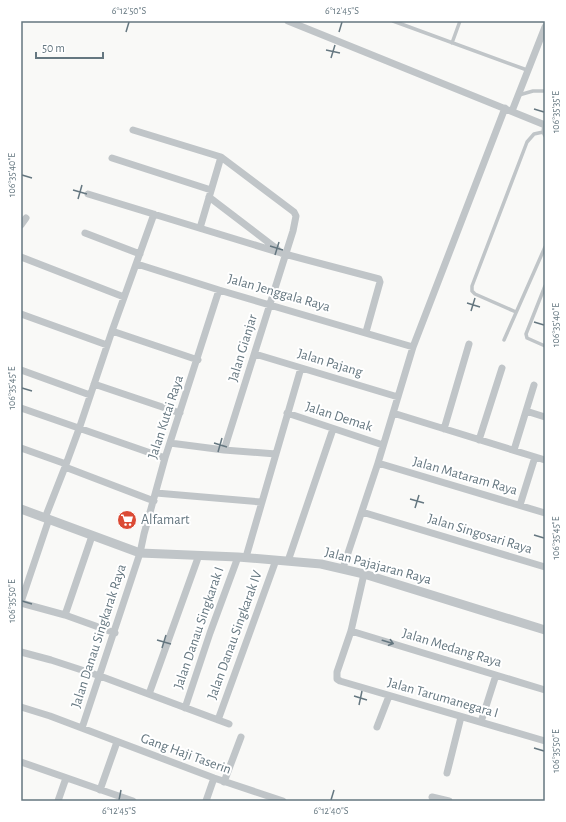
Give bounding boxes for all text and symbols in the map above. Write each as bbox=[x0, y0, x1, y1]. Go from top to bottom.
text: 6°12'50"S bbox=[112, 6, 146, 16]
text: 6°12'45"S bbox=[325, 6, 359, 16]
scale bar bbox=[36, 34, 103, 60]
text: 50 m bbox=[42, 42, 65, 54]
text: 106°35'35"E bbox=[551, 91, 561, 133]
text: 106°35'40"E bbox=[7, 153, 17, 197]
street label: Jalan Jenggala Raya bbox=[226, 272, 332, 314]
text: 106°35'40"E bbox=[551, 303, 561, 347]
street label: Jalan Gianjar bbox=[226, 312, 260, 383]
street label: Jalan Pajang bbox=[296, 346, 364, 380]
text: 106°35'45"E bbox=[7, 366, 17, 409]
street label: Jalan Kutai Raya bbox=[146, 373, 186, 461]
street label: Jalan Demak bbox=[304, 400, 375, 435]
street label: Jalan Mataram Raya bbox=[411, 454, 519, 498]
supermarket icon: Alfamart bbox=[116, 509, 138, 531]
street label: Jalan Singosari Raya bbox=[426, 511, 534, 557]
place label: Alfamart bbox=[141, 513, 190, 527]
text: 106°35'45"E bbox=[551, 516, 561, 559]
street label: Jalan Pajajaran Raya bbox=[323, 545, 433, 587]
street label: Jalan Danau Singkarak Raya bbox=[69, 562, 129, 710]
street label: Jalan Danau Singkarak I bbox=[172, 565, 226, 691]
street label: Jalan Danau Singkarak IV bbox=[205, 569, 265, 701]
text: 106°35'50"E bbox=[7, 579, 17, 623]
street label: Jalan Medang Raya bbox=[401, 626, 504, 670]
one-way arrow bbox=[381, 639, 394, 646]
street label: Jalan Tarumanegara I bbox=[386, 675, 500, 721]
text: 106°35'50"E bbox=[551, 729, 561, 773]
street label: Gang Haji Taserin bbox=[139, 731, 233, 777]
text: 6°12'45"S bbox=[102, 806, 136, 816]
text: 6°12'40"S bbox=[314, 806, 349, 816]

